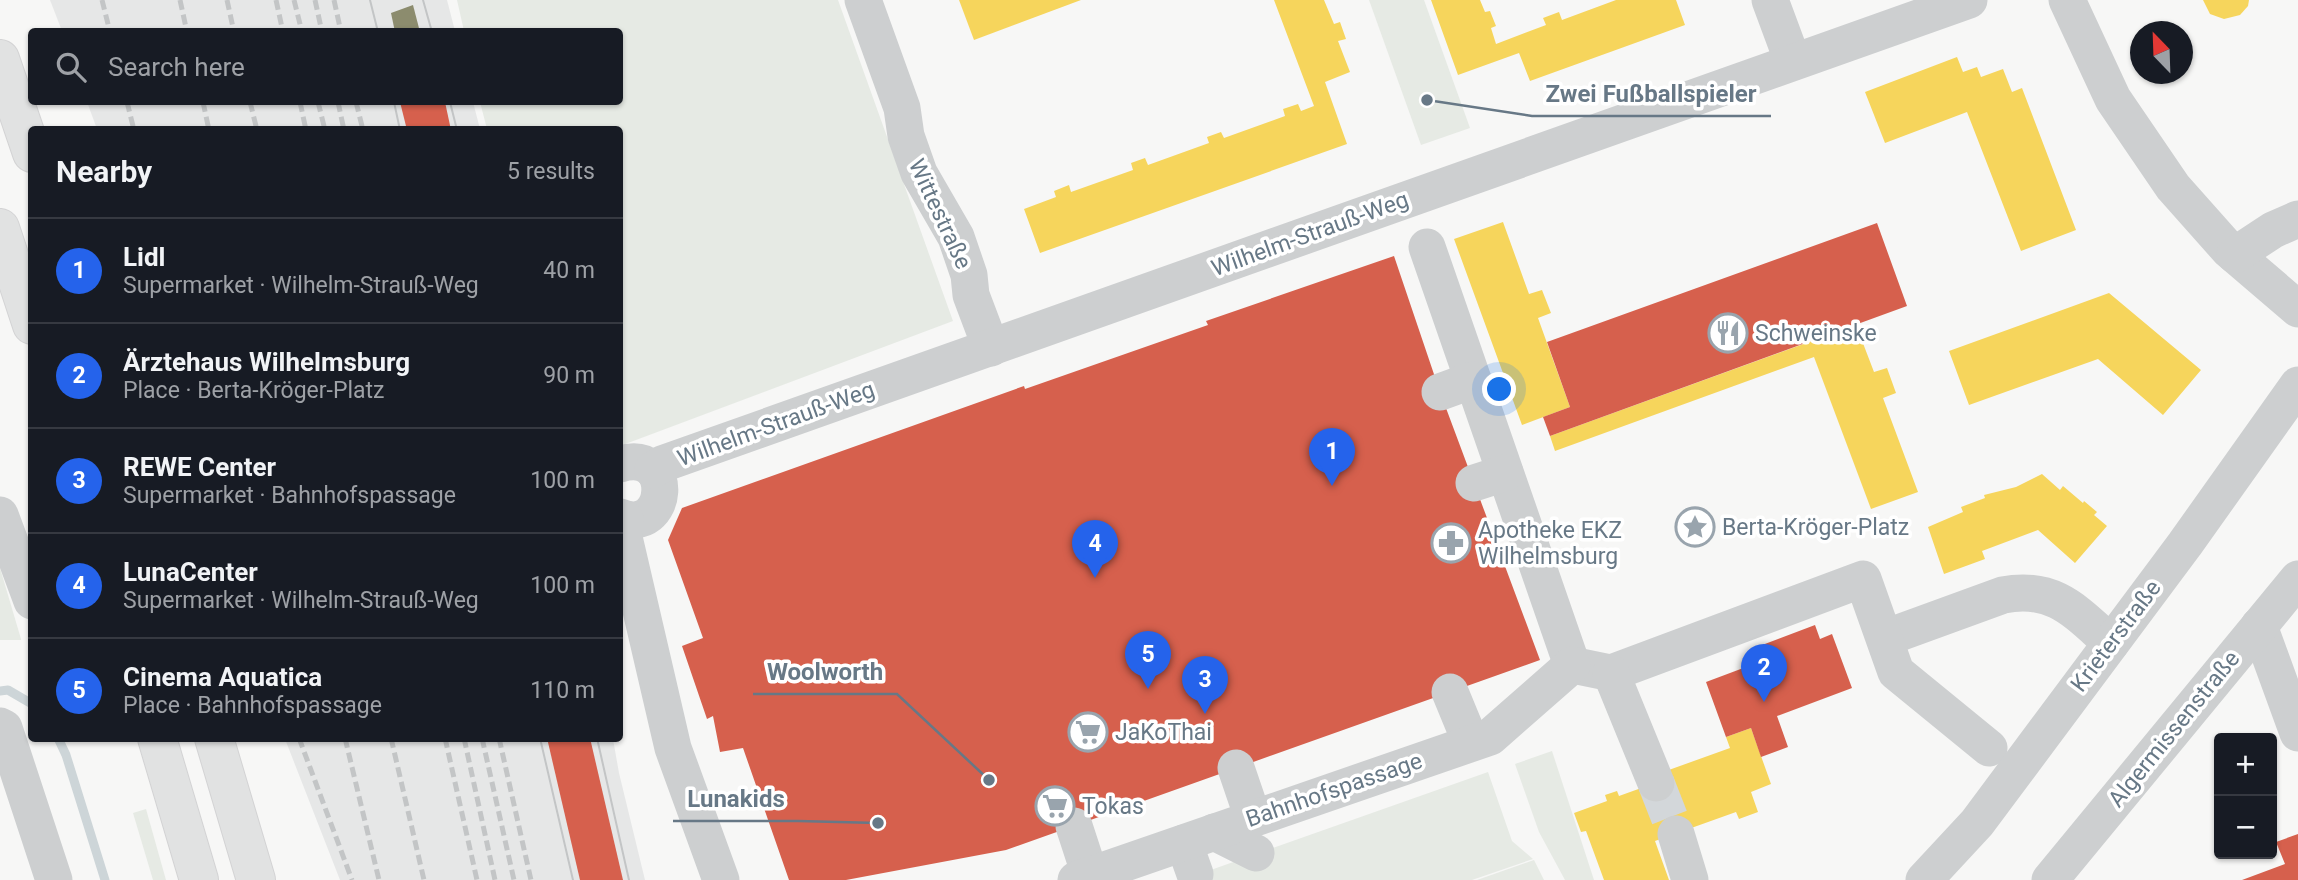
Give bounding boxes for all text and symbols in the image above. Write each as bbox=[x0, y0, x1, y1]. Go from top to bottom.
north arrow bbox=[2130, 21, 2193, 84]
search box bbox=[28, 28, 623, 105]
icon: search bbox=[52, 48, 90, 86]
text: Search here bbox=[108, 52, 245, 82]
callout: Zwei Fußballspieler bbox=[1532, 71, 1771, 116]
text: Zwei Fußballspieler bbox=[1546, 80, 1757, 108]
text: Nearby bbox=[56, 154, 152, 189]
street label: Wittestraße bbox=[903, 155, 977, 273]
text: 5 results bbox=[507, 158, 595, 185]
street label: Wilhelm-Strauß-Weg bbox=[1208, 186, 1412, 282]
text: Lidl bbox=[123, 242, 165, 272]
text: 1 bbox=[72, 257, 86, 284]
text: 40 m bbox=[543, 257, 595, 284]
text: Supermarket · Wilhelm-Strauß-Weg bbox=[123, 272, 479, 299]
restaurant icon: Schweinske bbox=[1707, 312, 1749, 354]
place label: Schweinske bbox=[1755, 320, 1877, 347]
text: Ärztehaus Wilhelmsburg bbox=[123, 347, 410, 377]
text: 2 bbox=[72, 362, 86, 389]
text: 90 m bbox=[543, 362, 595, 389]
your location bbox=[1482, 372, 1516, 406]
street label: Wilhelm-Strauß-Weg bbox=[674, 376, 878, 472]
text: Place · Berta-Kröger-Platz bbox=[123, 377, 384, 404]
pin: 1 bbox=[1309, 428, 1355, 486]
text: REWE Center bbox=[123, 452, 276, 482]
text: 3 bbox=[72, 467, 86, 494]
text: 100 m bbox=[530, 467, 595, 494]
text: Supermarket · Bahnhofspassage bbox=[123, 482, 456, 509]
place icon: Berta-Kröger-Platz bbox=[1674, 506, 1716, 548]
place label: Berta-Kröger-Platz bbox=[1722, 514, 1909, 541]
place label: Apotheke EKZ Wilhelmsburg bbox=[1478, 517, 1622, 570]
pin: 4 bbox=[1072, 520, 1118, 578]
pharmacy icon: Apotheke EKZ Wilhelmsburg bbox=[1430, 522, 1472, 564]
text: LunaCenter bbox=[123, 557, 258, 587]
text: 4 bbox=[72, 572, 86, 599]
text: 100 m bbox=[530, 572, 595, 599]
street label: Krieterstraße bbox=[2065, 575, 2167, 697]
text: Supermarket · Wilhelm-Strauß-Weg bbox=[123, 587, 479, 614]
pin: 5 bbox=[1125, 631, 1171, 689]
pin: 2 bbox=[1741, 644, 1787, 702]
street label: Algermissenstraße bbox=[2103, 645, 2245, 813]
callout: Woolworth bbox=[753, 649, 897, 694]
pin: 3 bbox=[1182, 656, 1228, 714]
text: Woolworth bbox=[767, 658, 883, 686]
text: Cinema Aquatica bbox=[123, 662, 322, 692]
text: 5 bbox=[72, 677, 86, 704]
text: 110 m bbox=[530, 677, 595, 704]
text: Place · Bahnhofspassage bbox=[123, 692, 382, 719]
supermarket icon: JaKoThai bbox=[1067, 711, 1109, 753]
place label: JaKoThai bbox=[1115, 719, 1212, 746]
map controls bbox=[2214, 733, 2277, 859]
button: + bbox=[2214, 733, 2277, 796]
street label: Bahnhofspassage bbox=[1242, 747, 1426, 833]
callout: Lunakids bbox=[673, 776, 798, 821]
text: Lunakids bbox=[687, 785, 785, 813]
supermarket icon: Tokas bbox=[1034, 785, 1076, 827]
place label: Tokas bbox=[1082, 793, 1144, 820]
button: − bbox=[2214, 796, 2277, 859]

